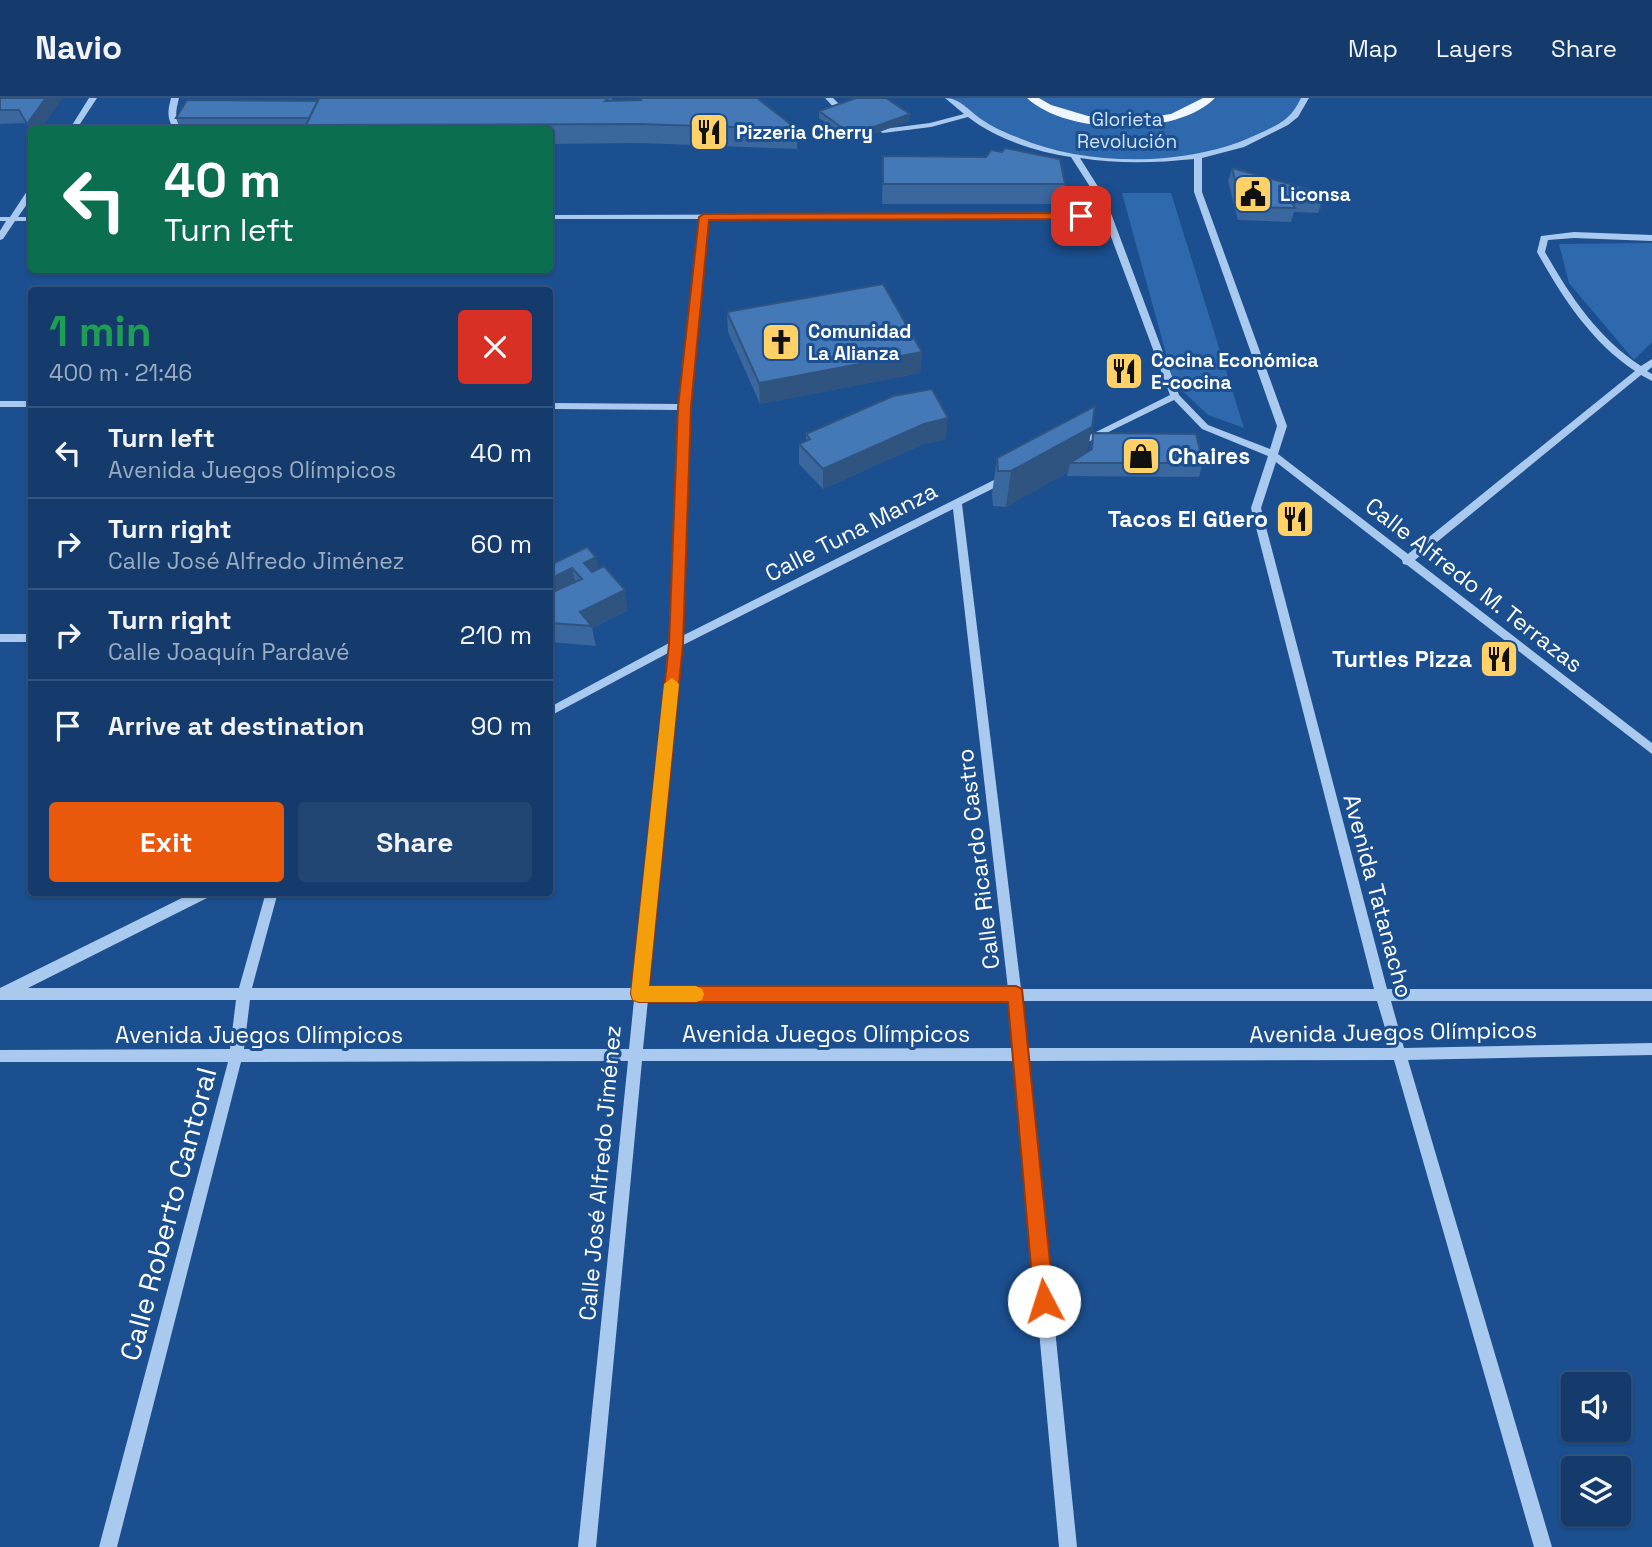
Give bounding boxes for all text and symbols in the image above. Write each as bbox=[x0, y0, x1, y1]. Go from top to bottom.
text: Navio bbox=[35, 27, 122, 69]
text: Map bbox=[1348, 33, 1398, 64]
text: Layers bbox=[1436, 33, 1513, 64]
text: Share bbox=[1551, 33, 1617, 64]
park label: Glorieta Revolución bbox=[1077, 107, 1177, 154]
restaurant icon: Pizzeria Cherry bbox=[688, 111, 730, 153]
place label: Pizzeria Cherry bbox=[736, 120, 873, 145]
text: 40 m bbox=[164, 149, 281, 211]
icon: left bbox=[49, 154, 140, 245]
public building icon: Liconsa bbox=[1232, 173, 1274, 215]
place label: Liconsa bbox=[1280, 182, 1351, 207]
pin bbox=[1051, 186, 1111, 246]
icon: arrive bbox=[1062, 197, 1100, 235]
text: Turn left bbox=[164, 210, 294, 250]
text: 1 min bbox=[49, 305, 152, 358]
button: close bbox=[458, 310, 532, 384]
place label: Comunidad La Alianza bbox=[808, 319, 911, 366]
church icon: Comunidad La Alianza bbox=[760, 321, 802, 363]
place label: Cocina Económica E-cocina bbox=[1151, 348, 1319, 395]
restaurant icon: Cocina Económica E-cocina bbox=[1103, 350, 1145, 392]
text: 400 m · 21:46 bbox=[49, 358, 192, 388]
text: Turn left bbox=[108, 421, 215, 455]
icon: left bbox=[49, 434, 87, 472]
shop icon: Chaires bbox=[1120, 435, 1162, 477]
text: 40 m bbox=[470, 436, 532, 470]
place label: Chaires bbox=[1168, 441, 1250, 471]
text: Avenida Juegos Olímpicos bbox=[108, 455, 396, 485]
street label: Calle Tuna Manza bbox=[760, 476, 942, 588]
street label: Calle Alfredo M. Terrazas bbox=[1359, 491, 1589, 679]
restaurant icon: Tacos El Güero bbox=[1274, 498, 1316, 540]
place label: Tacos El Güero bbox=[1108, 504, 1268, 534]
text: Turn right bbox=[108, 512, 232, 546]
icon: right bbox=[49, 525, 87, 563]
text: 60 m bbox=[470, 527, 532, 561]
text: Calle José Alfredo Jiménez bbox=[108, 546, 404, 576]
text: Turn right bbox=[108, 603, 232, 637]
icon: right bbox=[49, 616, 87, 654]
text: 210 m bbox=[460, 618, 532, 652]
text: Calle Joaquín Pardavé bbox=[108, 637, 350, 667]
restaurant icon: Turtles Pizza bbox=[1478, 638, 1520, 680]
place label: Turtles Pizza bbox=[1332, 644, 1472, 674]
icon: arrive bbox=[49, 707, 87, 745]
text: Arrive at destination bbox=[108, 709, 365, 743]
text: 90 m bbox=[470, 709, 532, 743]
street label: Calle Ricardo Castro bbox=[950, 747, 1006, 971]
street label: Avenida Tatanacho bbox=[1336, 791, 1420, 1001]
button: Exit bbox=[49, 802, 284, 882]
button: Share bbox=[298, 802, 532, 882]
street label: Avenida Juegos Olímpicos bbox=[1249, 1014, 1537, 1050]
street label: Avenida Juegos Olímpicos bbox=[682, 1019, 970, 1049]
street label: Avenida Juegos Olímpicos bbox=[115, 1020, 403, 1050]
street label: Calle José Alfredo Jiménez bbox=[572, 1024, 628, 1322]
street label: Calle Roberto Cantoral bbox=[112, 1063, 224, 1365]
position arrow bbox=[1007, 1264, 1081, 1338]
map controls bbox=[1561, 1372, 1631, 1526]
button: sound bbox=[1561, 1372, 1631, 1442]
button: layers bbox=[1561, 1456, 1631, 1526]

